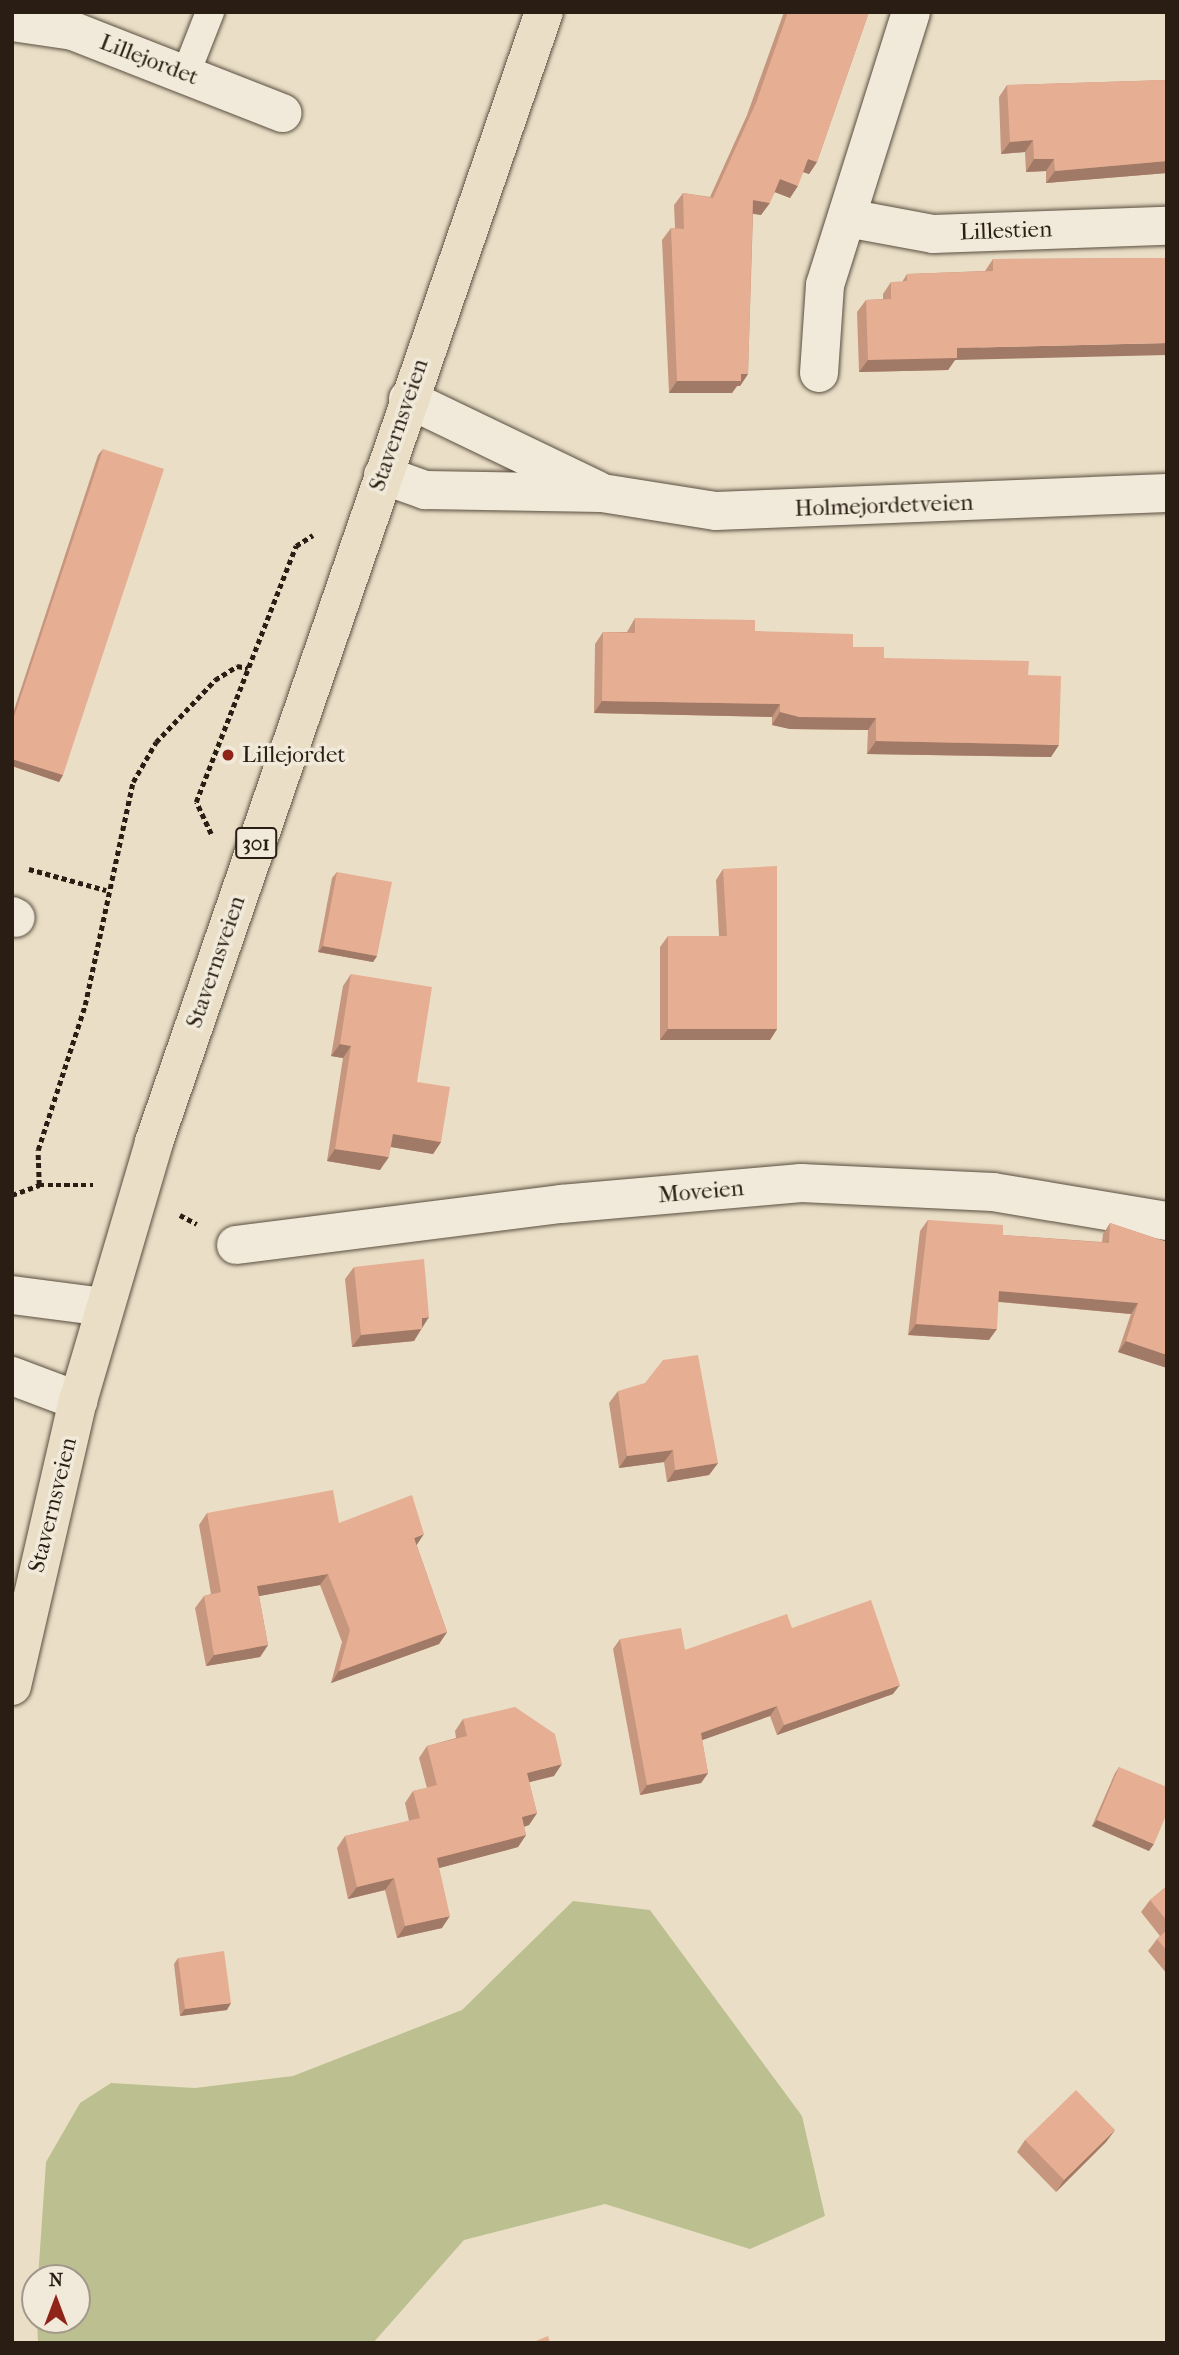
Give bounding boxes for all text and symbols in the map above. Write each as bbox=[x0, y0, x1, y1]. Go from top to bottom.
street label: Lillejordet bbox=[96, 29, 202, 91]
street label: Lillestien bbox=[959, 216, 1053, 246]
street label: Stavernsveien bbox=[363, 355, 435, 495]
street label: Holmejordetveien bbox=[794, 489, 974, 523]
place label: Lillejordet bbox=[242, 741, 345, 769]
marker: Lillejordet bbox=[220, 747, 236, 763]
road number: 301 bbox=[235, 826, 277, 860]
street label: Stavernsveien bbox=[180, 892, 252, 1032]
street label: Moveien bbox=[657, 1175, 745, 1209]
street label: Stavernsveien bbox=[23, 1435, 83, 1575]
north arrow bbox=[21, 2264, 91, 2334]
text: N bbox=[49, 2269, 63, 2291]

